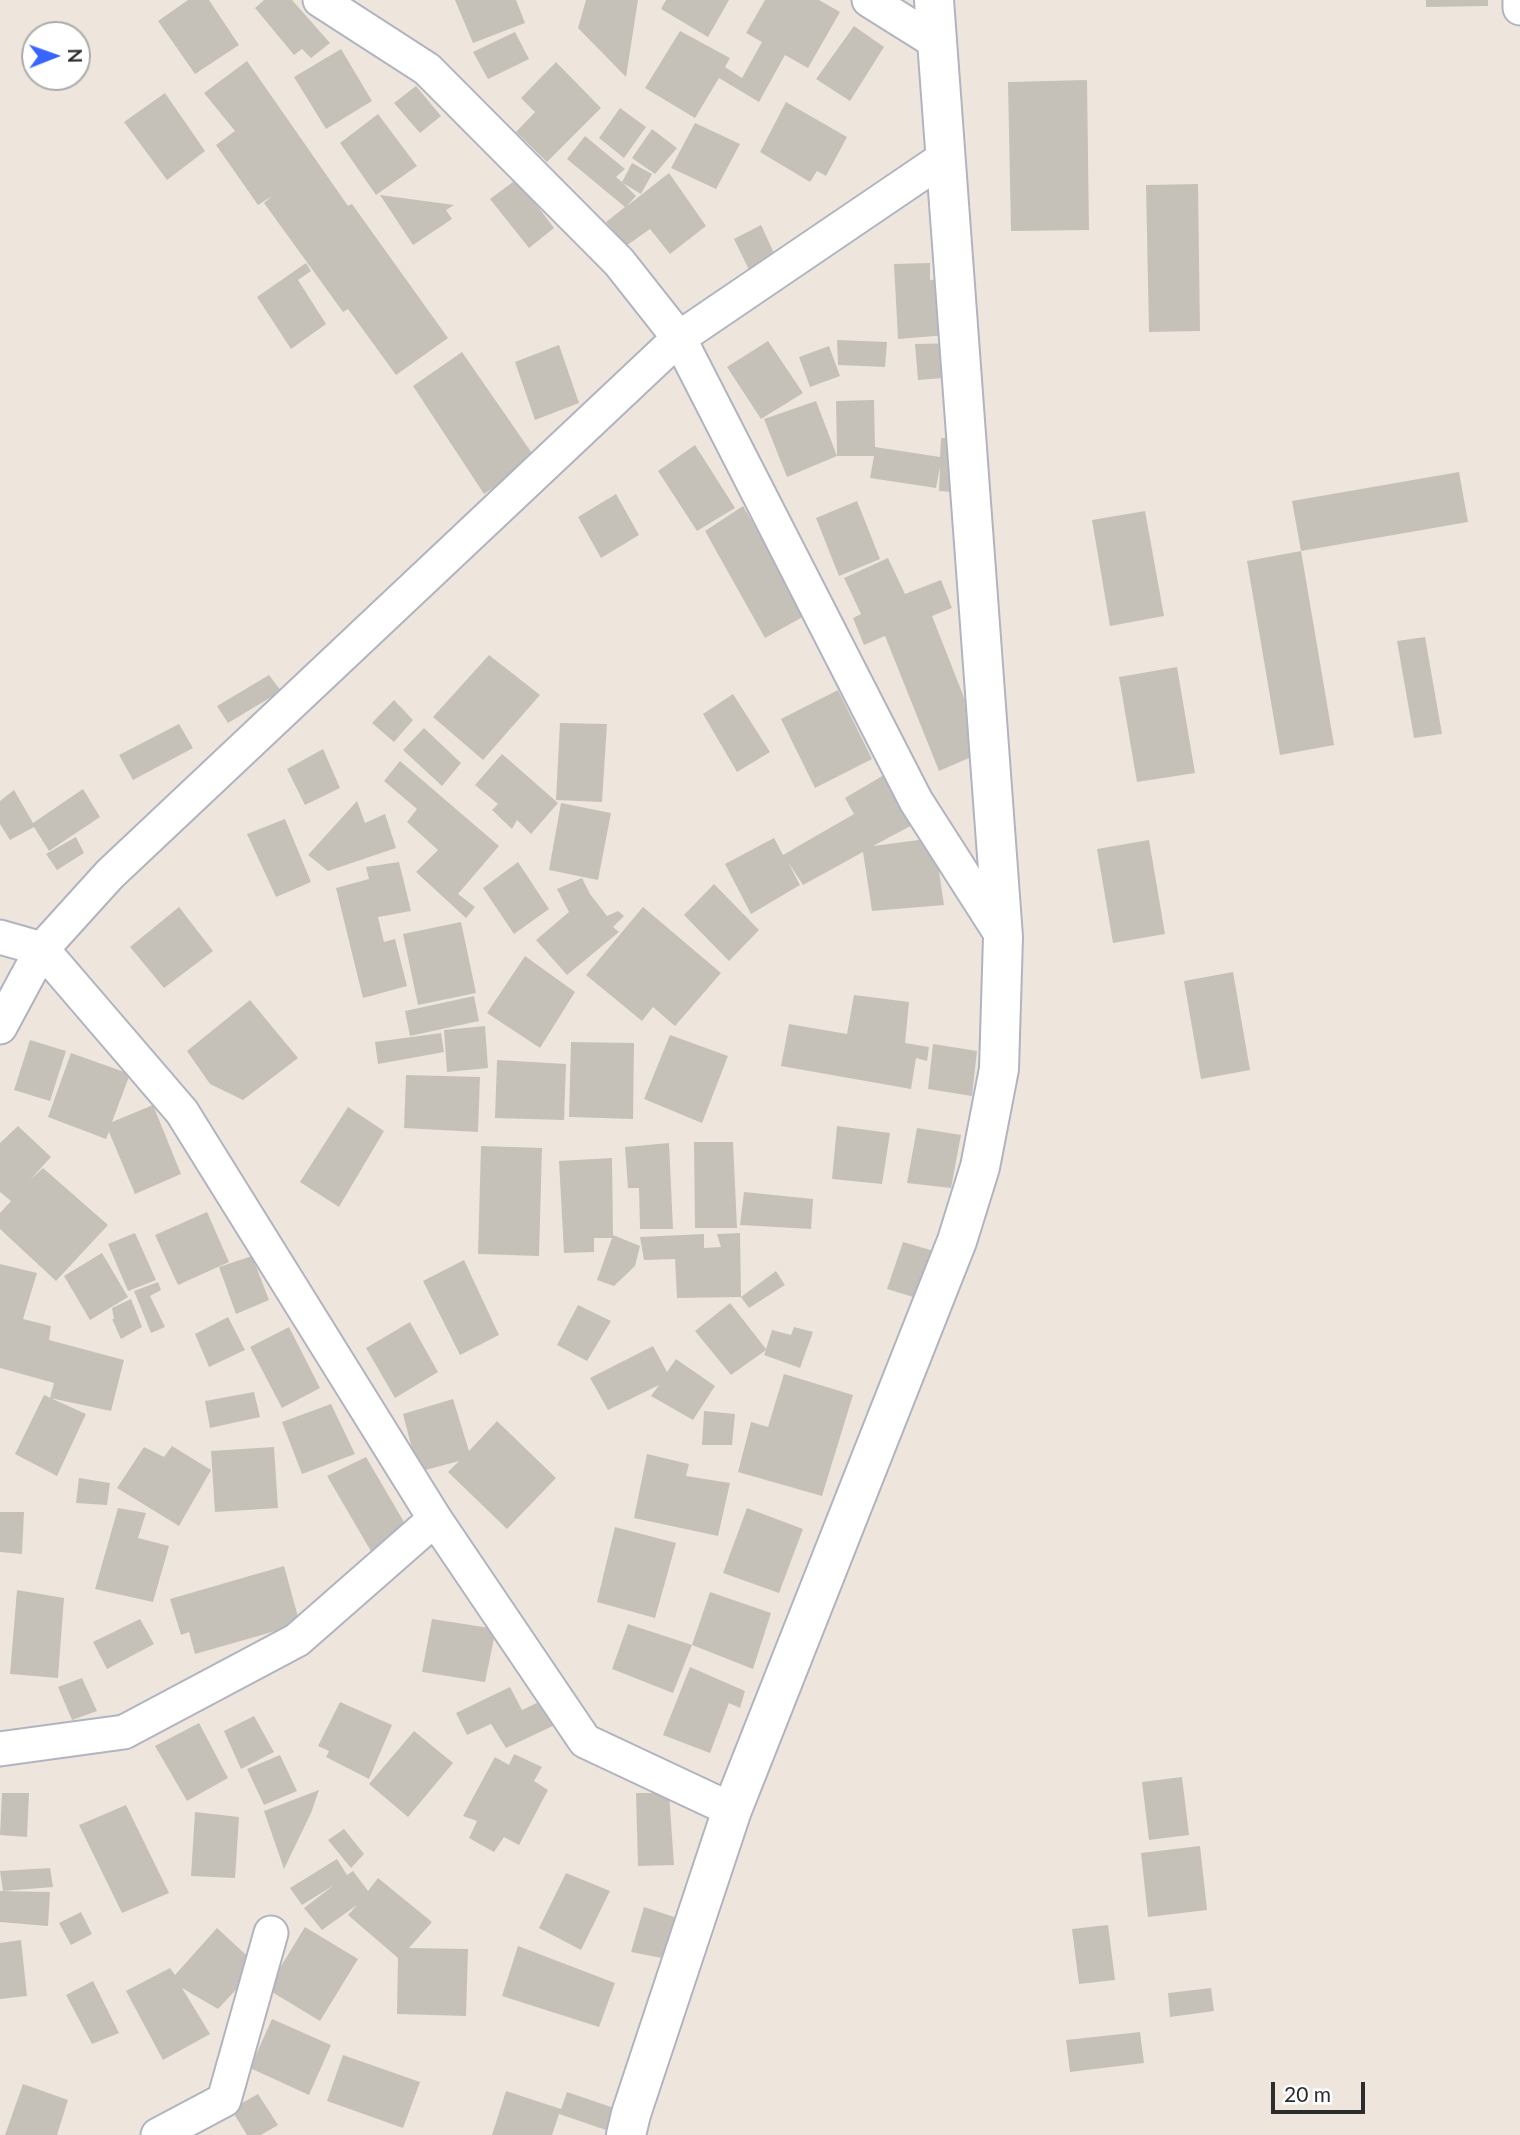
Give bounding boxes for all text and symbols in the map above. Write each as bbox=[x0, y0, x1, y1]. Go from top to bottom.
north arrow bbox=[21, 21, 91, 91]
text: N bbox=[64, 48, 87, 63]
scale bar bbox=[1275, 2068, 1370, 2112]
text: 20 m bbox=[1284, 2081, 1331, 2106]

